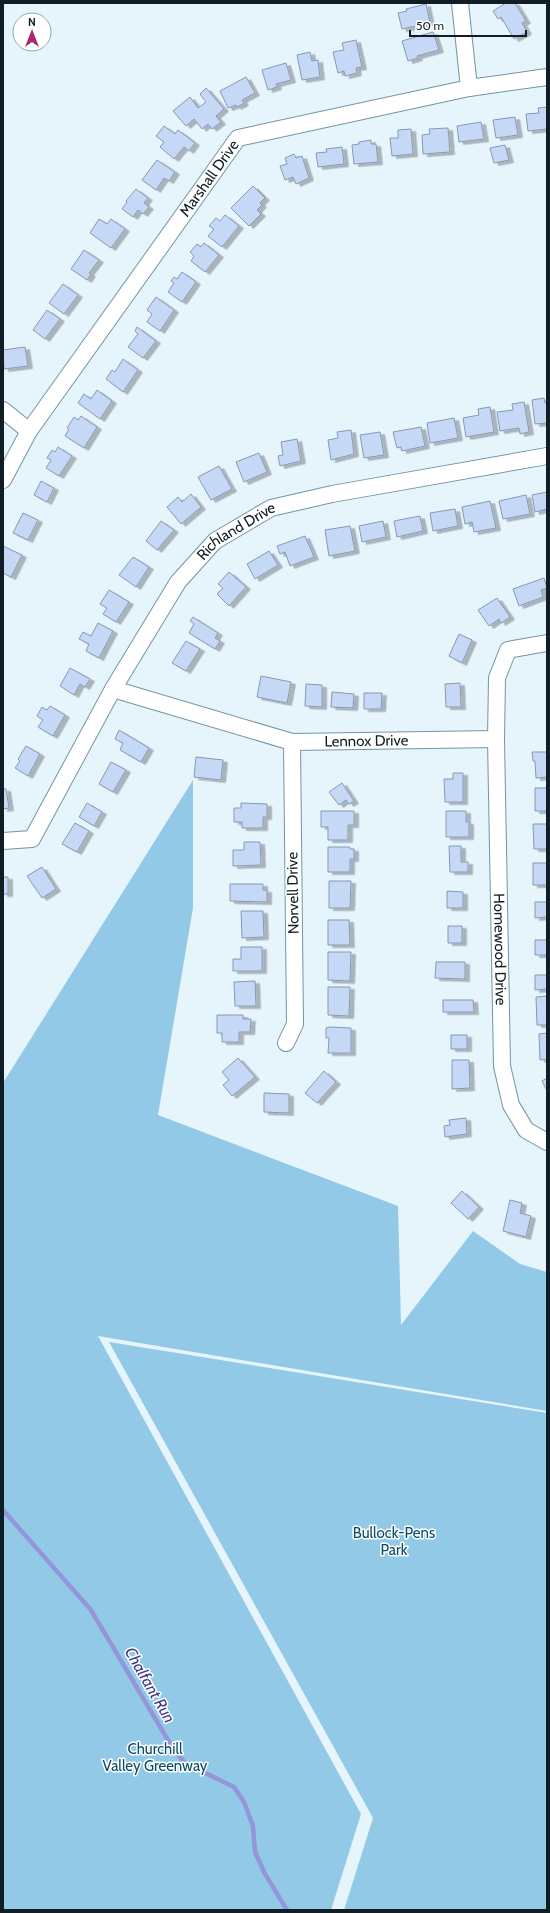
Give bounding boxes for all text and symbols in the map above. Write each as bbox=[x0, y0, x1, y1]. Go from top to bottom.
north arrow bbox=[12, 12, 52, 52]
scale bar bbox=[410, 12, 526, 38]
text: N bbox=[28, 15, 36, 29]
text: 50 m bbox=[416, 18, 444, 33]
street label: Marshall Drive bbox=[176, 136, 243, 220]
street label: Richland Drive bbox=[193, 498, 277, 564]
street label: Lennox Drive bbox=[324, 731, 409, 751]
street label: Norvell Drive bbox=[283, 851, 303, 934]
street label: Homewood Drive bbox=[490, 893, 510, 1006]
park label: Bullock-Pens Park bbox=[353, 1524, 435, 1559]
water label: Chalfant Run bbox=[121, 1644, 179, 1726]
park label: Churchill Valley Greenway bbox=[103, 1740, 208, 1775]

